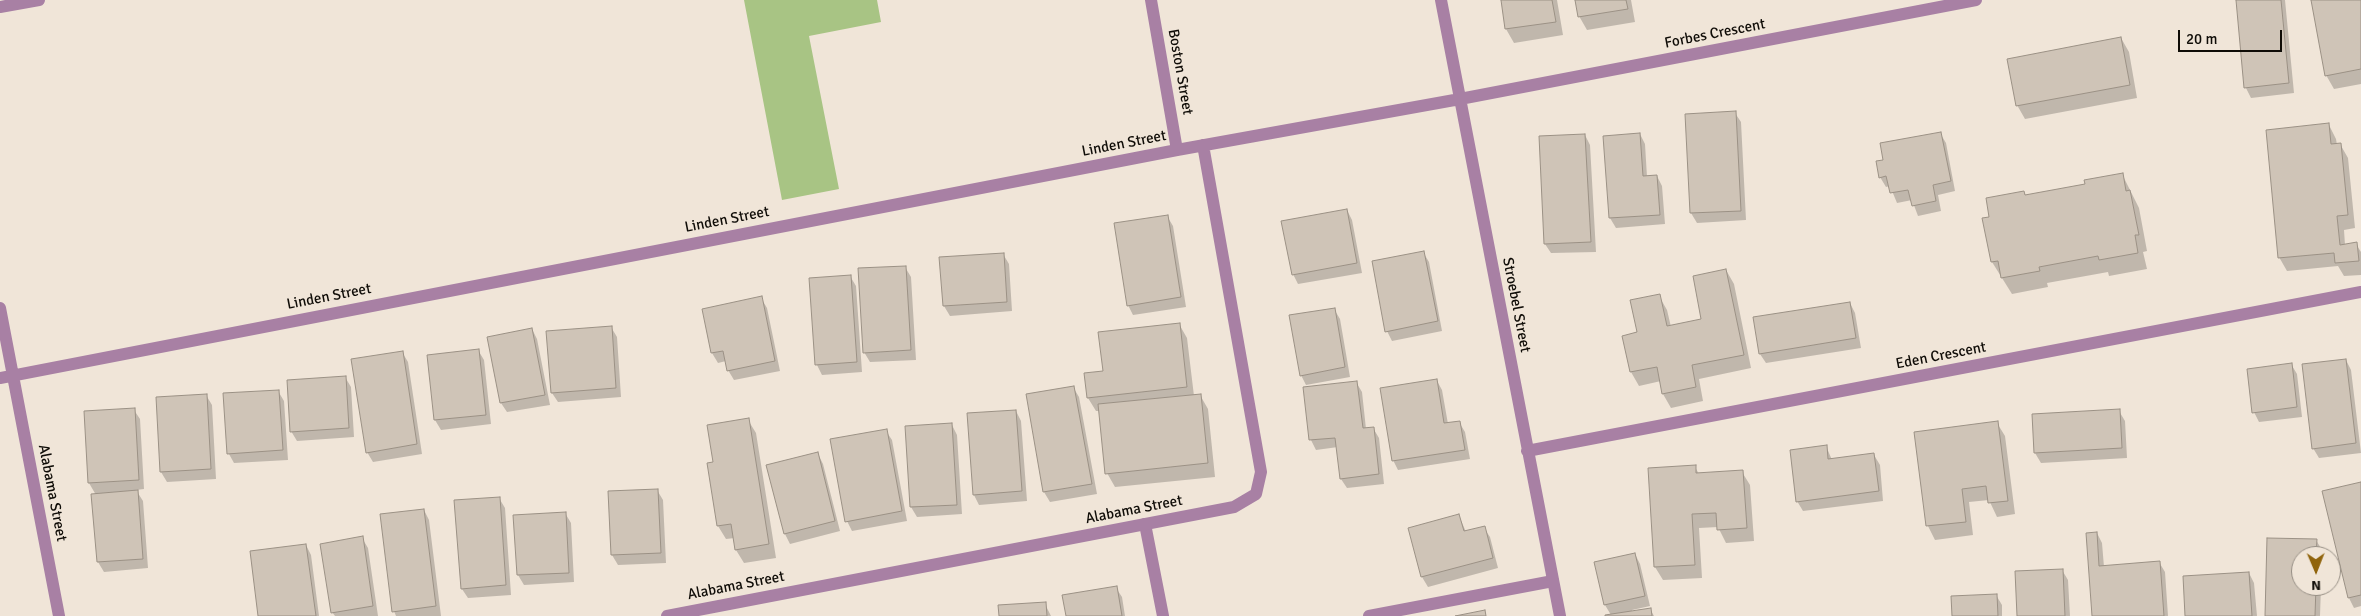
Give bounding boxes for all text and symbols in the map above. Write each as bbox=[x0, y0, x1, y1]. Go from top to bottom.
street label: Forbes Crescent bbox=[1663, 15, 1767, 53]
scale bar bbox=[2181, 20, 2285, 52]
street label: Boston Street bbox=[1164, 28, 1196, 116]
text: 20 m bbox=[2186, 30, 2217, 48]
street label: Linden Street bbox=[1080, 127, 1168, 161]
street label: Linden Street bbox=[683, 203, 771, 237]
street label: Stroebel Street bbox=[1498, 256, 1534, 354]
street label: Linden Street bbox=[285, 280, 373, 314]
street label: Eden Crescent bbox=[1894, 338, 1988, 374]
street label: Alabama Street bbox=[34, 443, 70, 543]
street label: Alabama Street bbox=[1084, 492, 1184, 528]
north arrow bbox=[2291, 546, 2341, 596]
street label: Alabama Street bbox=[686, 568, 786, 604]
text: N bbox=[2311, 577, 2321, 594]

